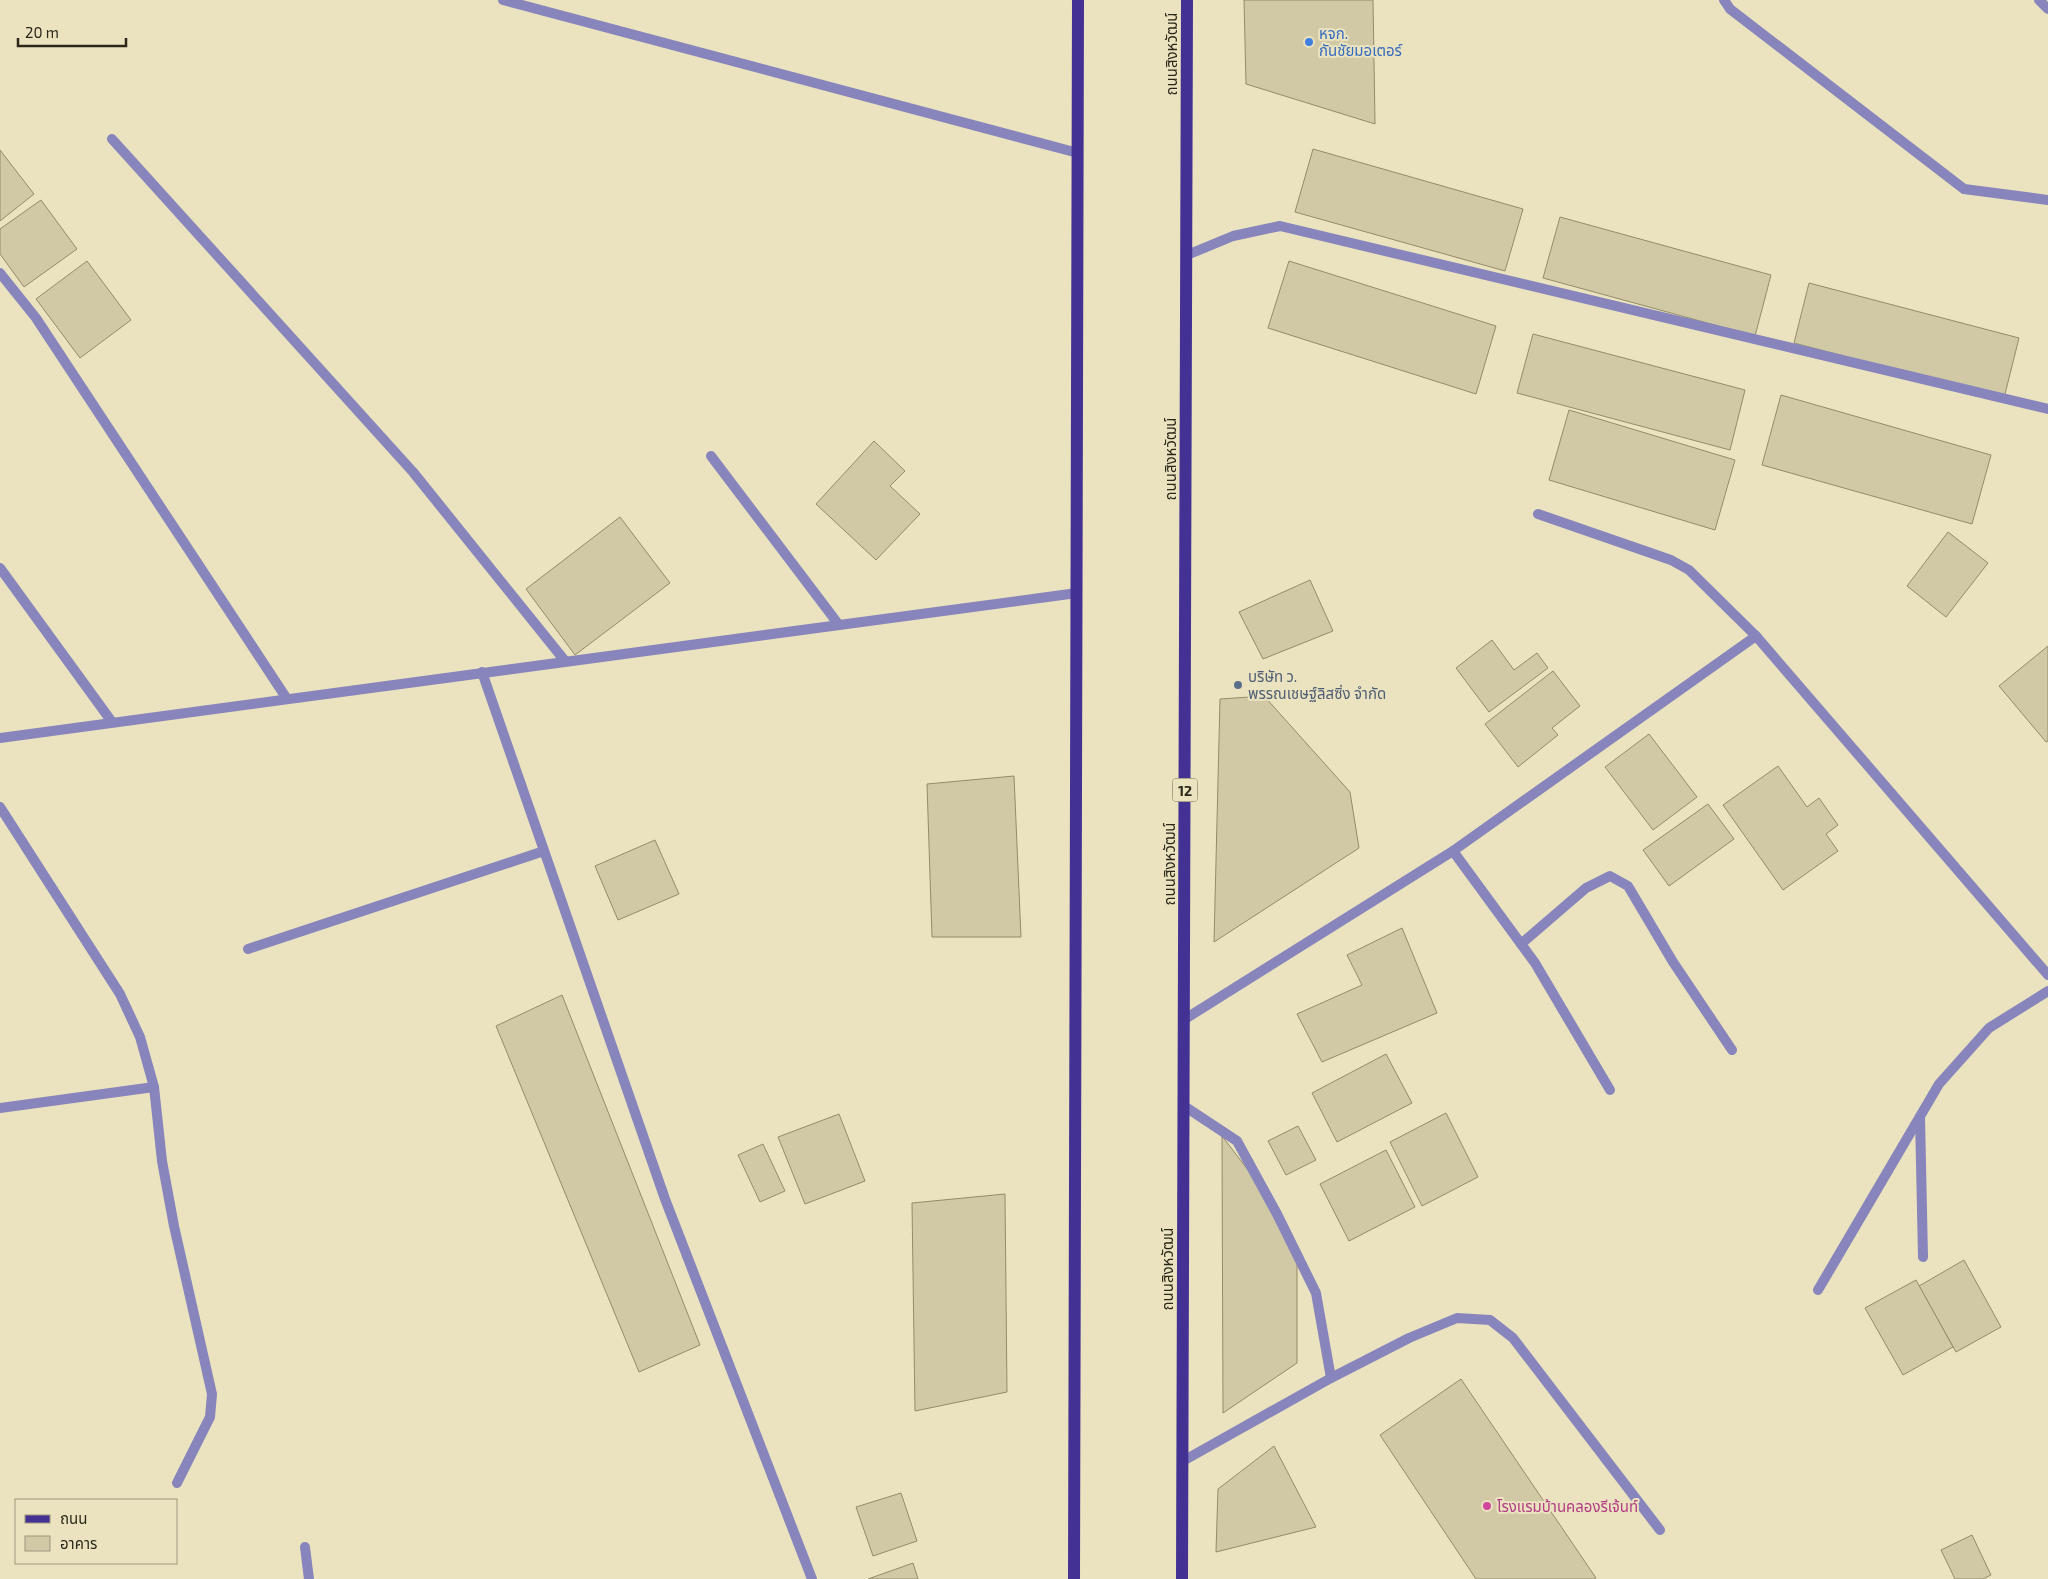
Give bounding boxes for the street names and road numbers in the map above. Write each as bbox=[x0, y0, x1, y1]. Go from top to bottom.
street label: ถนนสิงหวัฒน์ bbox=[1162, 13, 1180, 95]
street label: ถนนสิงหวัฒน์ bbox=[1161, 418, 1179, 500]
road number: 12 bbox=[1172, 778, 1198, 802]
street label: ถนนสิงหวัฒน์ bbox=[1160, 823, 1178, 905]
street label: ถนนสิงหวัฒน์ bbox=[1158, 1228, 1176, 1310]

